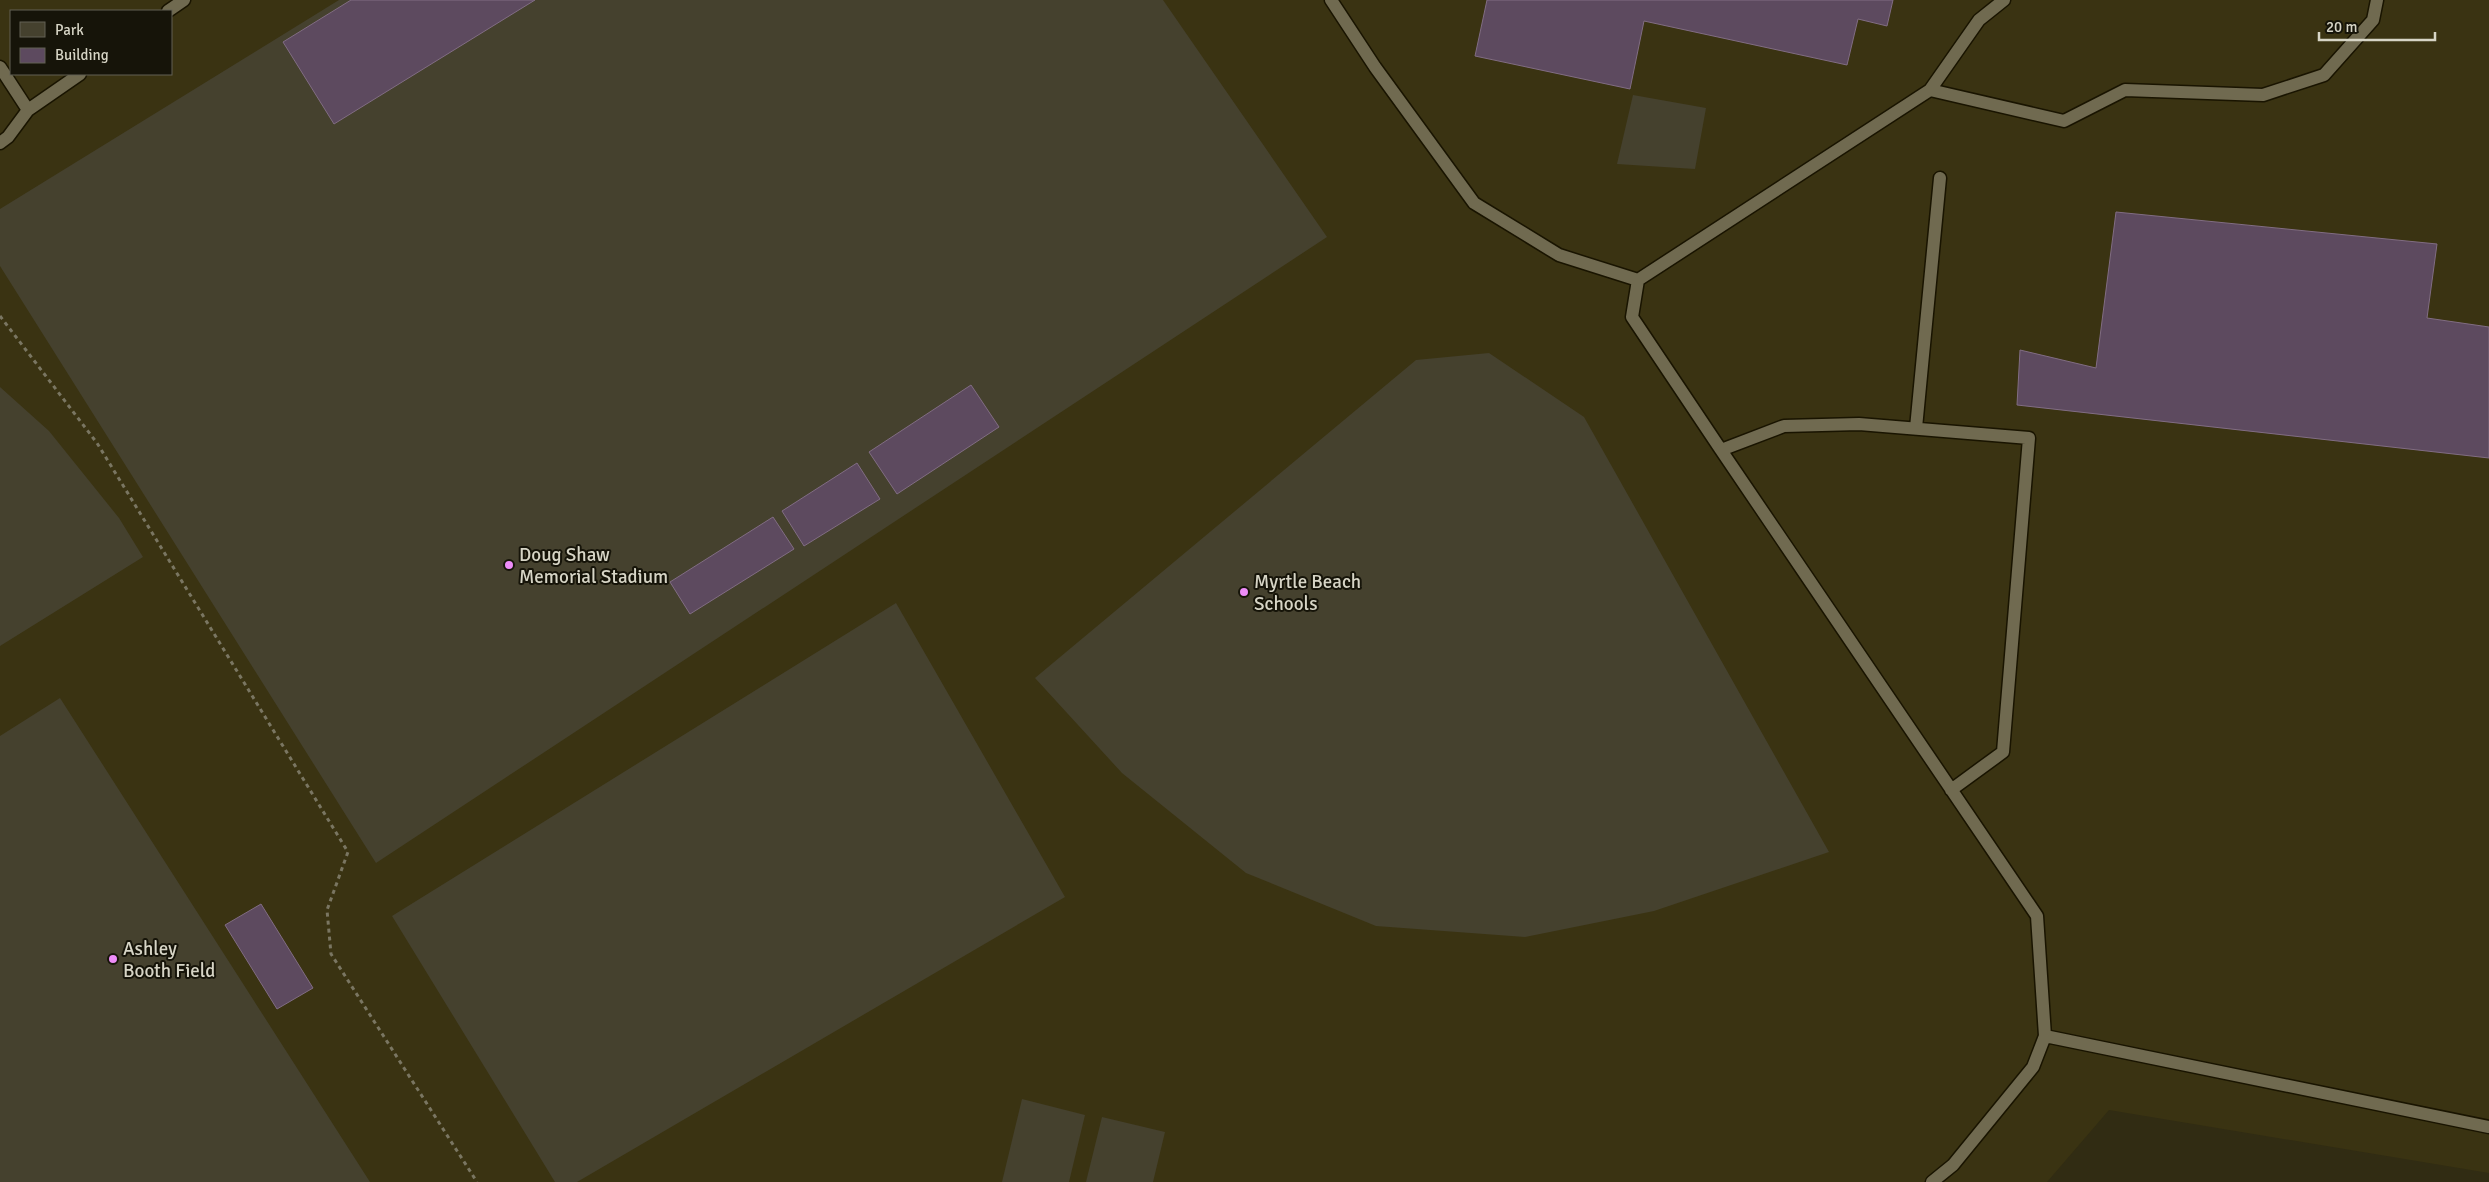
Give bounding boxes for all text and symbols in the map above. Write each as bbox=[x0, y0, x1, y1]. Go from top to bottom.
legend bbox=[10, 10, 172, 75]
scale bar bbox=[2319, 10, 2435, 42]
text: 20 m bbox=[2326, 18, 2357, 36]
text: Park bbox=[55, 21, 84, 39]
text: Building bbox=[55, 46, 109, 64]
place label: Doug Shaw Memorial Stadium bbox=[519, 543, 668, 589]
marker: Doug Shaw Memorial Stadium bbox=[503, 559, 515, 571]
place label: Myrtle Beach Schools bbox=[1254, 570, 1361, 616]
marker: Myrtle Beach Schools bbox=[1238, 586, 1250, 598]
place label: Ashley Booth Field bbox=[123, 937, 215, 983]
marker: Ashley Booth Field bbox=[107, 953, 119, 965]

